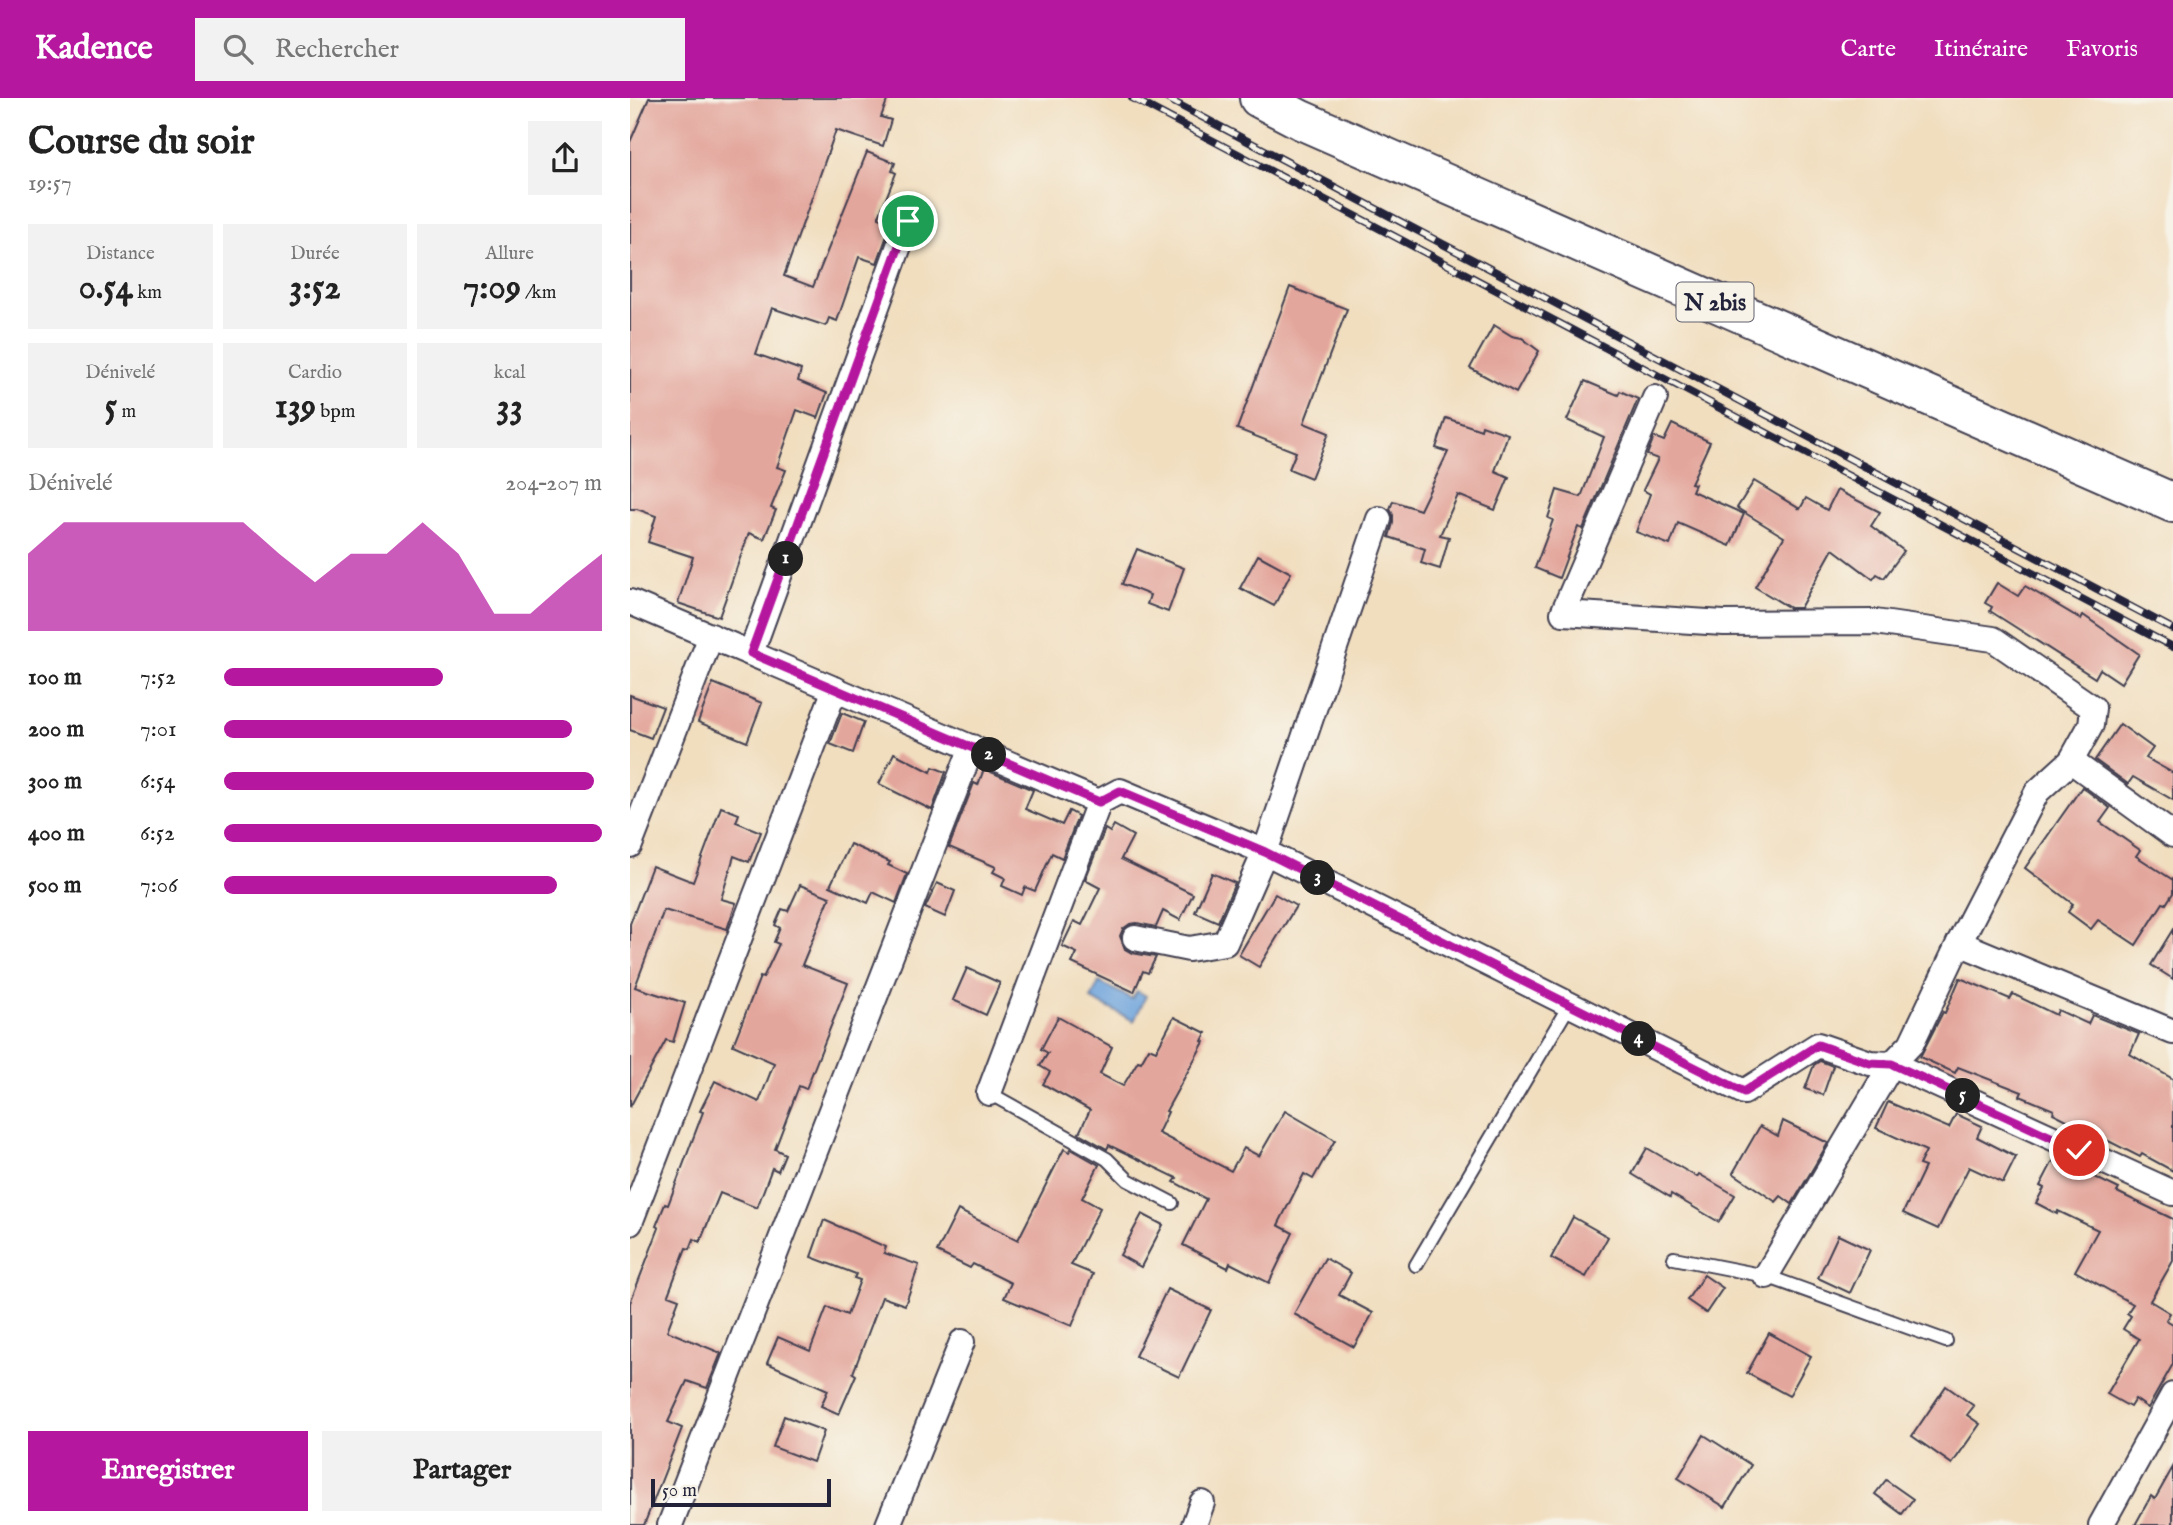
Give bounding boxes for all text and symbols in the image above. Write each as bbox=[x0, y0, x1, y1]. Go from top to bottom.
search box bbox=[195, 18, 685, 81]
text: Kadence bbox=[35, 28, 153, 70]
icon: search bbox=[219, 30, 257, 68]
text: Rechercher bbox=[275, 33, 399, 66]
text: Carte bbox=[1840, 34, 1896, 65]
text: Itinéraire bbox=[1934, 34, 2028, 65]
text: Favoris bbox=[2066, 34, 2138, 65]
text: Course du soir bbox=[28, 119, 254, 167]
button: share bbox=[528, 121, 602, 195]
text: 19:57 bbox=[28, 169, 72, 198]
pin bbox=[878, 191, 938, 251]
icon: arrive bbox=[889, 202, 927, 240]
text: Distance bbox=[86, 242, 155, 266]
text: Durée bbox=[290, 242, 340, 266]
text: Allure bbox=[485, 242, 534, 266]
text: 0.54 bbox=[79, 266, 133, 311]
text: 3:52 bbox=[289, 266, 341, 311]
text: 7:09 bbox=[463, 266, 521, 311]
text: km bbox=[133, 281, 162, 305]
text: /km bbox=[521, 281, 556, 305]
road number: N 2bis bbox=[1676, 282, 1754, 322]
text: Dénivelé bbox=[85, 361, 155, 385]
text: Cardio bbox=[288, 361, 342, 385]
text: kcal bbox=[494, 361, 526, 385]
text: 5 bbox=[105, 385, 117, 430]
text: 139 bbox=[275, 385, 316, 430]
text: 33 bbox=[497, 385, 523, 430]
text: m bbox=[117, 400, 136, 424]
text: bpm bbox=[316, 400, 355, 424]
text: Dénivelé bbox=[28, 469, 113, 498]
text: 204–207 m bbox=[505, 469, 602, 498]
pin: 1 bbox=[768, 542, 804, 576]
text: 1 bbox=[782, 546, 789, 570]
text: 100 m bbox=[28, 663, 82, 692]
text: 7:52 bbox=[140, 663, 176, 692]
text: 200 m bbox=[28, 715, 84, 744]
text: 7:01 bbox=[140, 715, 177, 744]
pin: 2 bbox=[972, 738, 1006, 772]
text: 2 bbox=[984, 742, 993, 766]
text: 300 m bbox=[28, 767, 82, 796]
text: 6:54 bbox=[140, 767, 175, 796]
text: 400 m bbox=[28, 819, 85, 848]
text: 6:52 bbox=[140, 819, 175, 848]
pin: 3 bbox=[1300, 860, 1336, 896]
text: 3 bbox=[1314, 865, 1321, 889]
text: 500 m bbox=[28, 871, 82, 900]
text: 7:06 bbox=[140, 871, 178, 900]
pin: 4 bbox=[1622, 1021, 1656, 1056]
text: 4 bbox=[1634, 1026, 1643, 1050]
pin: 5 bbox=[1946, 1079, 1980, 1114]
text: 5 bbox=[1959, 1083, 1966, 1107]
pin bbox=[2049, 1120, 2109, 1180]
icon: check bbox=[2060, 1131, 2098, 1169]
button: Enregistrer bbox=[28, 1431, 308, 1511]
button: Partager bbox=[322, 1431, 602, 1511]
scale bar bbox=[651, 1476, 831, 1508]
text: 50 m bbox=[662, 1479, 697, 1503]

